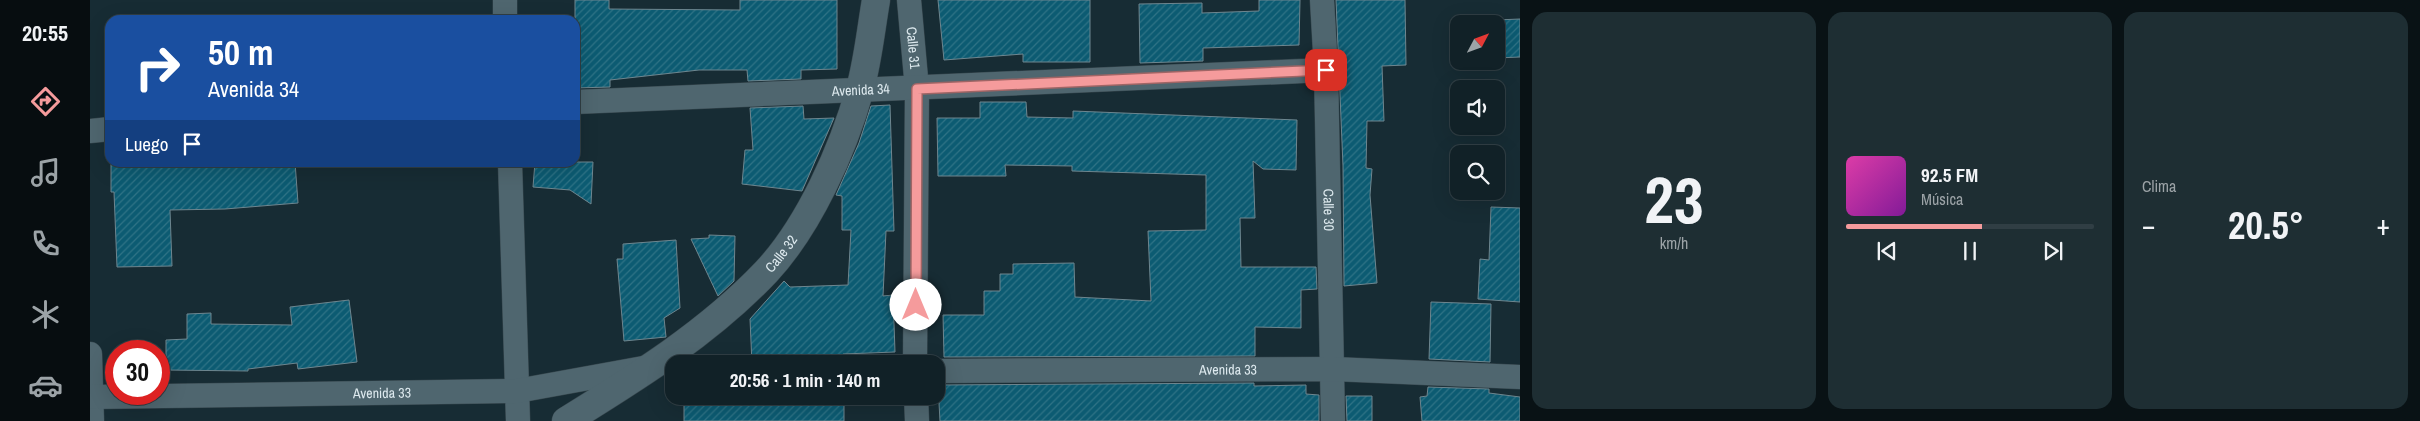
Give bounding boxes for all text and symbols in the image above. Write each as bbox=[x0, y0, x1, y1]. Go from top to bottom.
north arrow bbox=[1450, 15, 1505, 70]
map controls bbox=[1450, 15, 1505, 200]
text: 20:55 bbox=[22, 18, 68, 48]
street label: Calle 31 bbox=[902, 26, 924, 70]
text: 50 m bbox=[208, 29, 273, 76]
icon: right bbox=[125, 35, 190, 100]
pin bbox=[1305, 49, 1347, 91]
icon: arrive bbox=[1312, 56, 1340, 84]
text: Avenida 34 bbox=[208, 74, 299, 104]
street label: Avenida 34 bbox=[830, 80, 891, 100]
button: sound bbox=[1450, 80, 1505, 135]
icon: directions bbox=[28, 84, 63, 119]
icon: arrive bbox=[178, 130, 206, 158]
text: Luego bbox=[125, 131, 168, 157]
button: search bbox=[1450, 145, 1505, 200]
icon: music bbox=[28, 155, 63, 190]
text: 23 bbox=[1644, 156, 1704, 243]
text: 92.5 FM bbox=[1921, 162, 1978, 188]
text: Clima bbox=[2142, 175, 2176, 197]
text: Música bbox=[1921, 188, 1963, 210]
street label: Calle 30 bbox=[1319, 189, 1338, 231]
text: 20.5° bbox=[2228, 200, 2304, 251]
text: − bbox=[2142, 206, 2155, 244]
text: + bbox=[2377, 206, 2390, 244]
icon: phone bbox=[28, 226, 63, 261]
street label: Calle 32 bbox=[761, 232, 801, 276]
text: km/h bbox=[1660, 232, 1688, 254]
icon: previous bbox=[1873, 237, 1901, 265]
icon: pause bbox=[1956, 237, 1984, 265]
icon: next bbox=[2039, 237, 2067, 265]
position arrow bbox=[889, 278, 941, 330]
icon: climate bbox=[28, 297, 63, 332]
speed limit sign: 30 bbox=[105, 340, 170, 405]
street label: Avenida 33 bbox=[1198, 360, 1257, 379]
text: 20:56 · 1 min · 140 m bbox=[730, 367, 880, 393]
icon: car bbox=[28, 368, 63, 403]
street label: Avenida 33 bbox=[352, 383, 411, 402]

